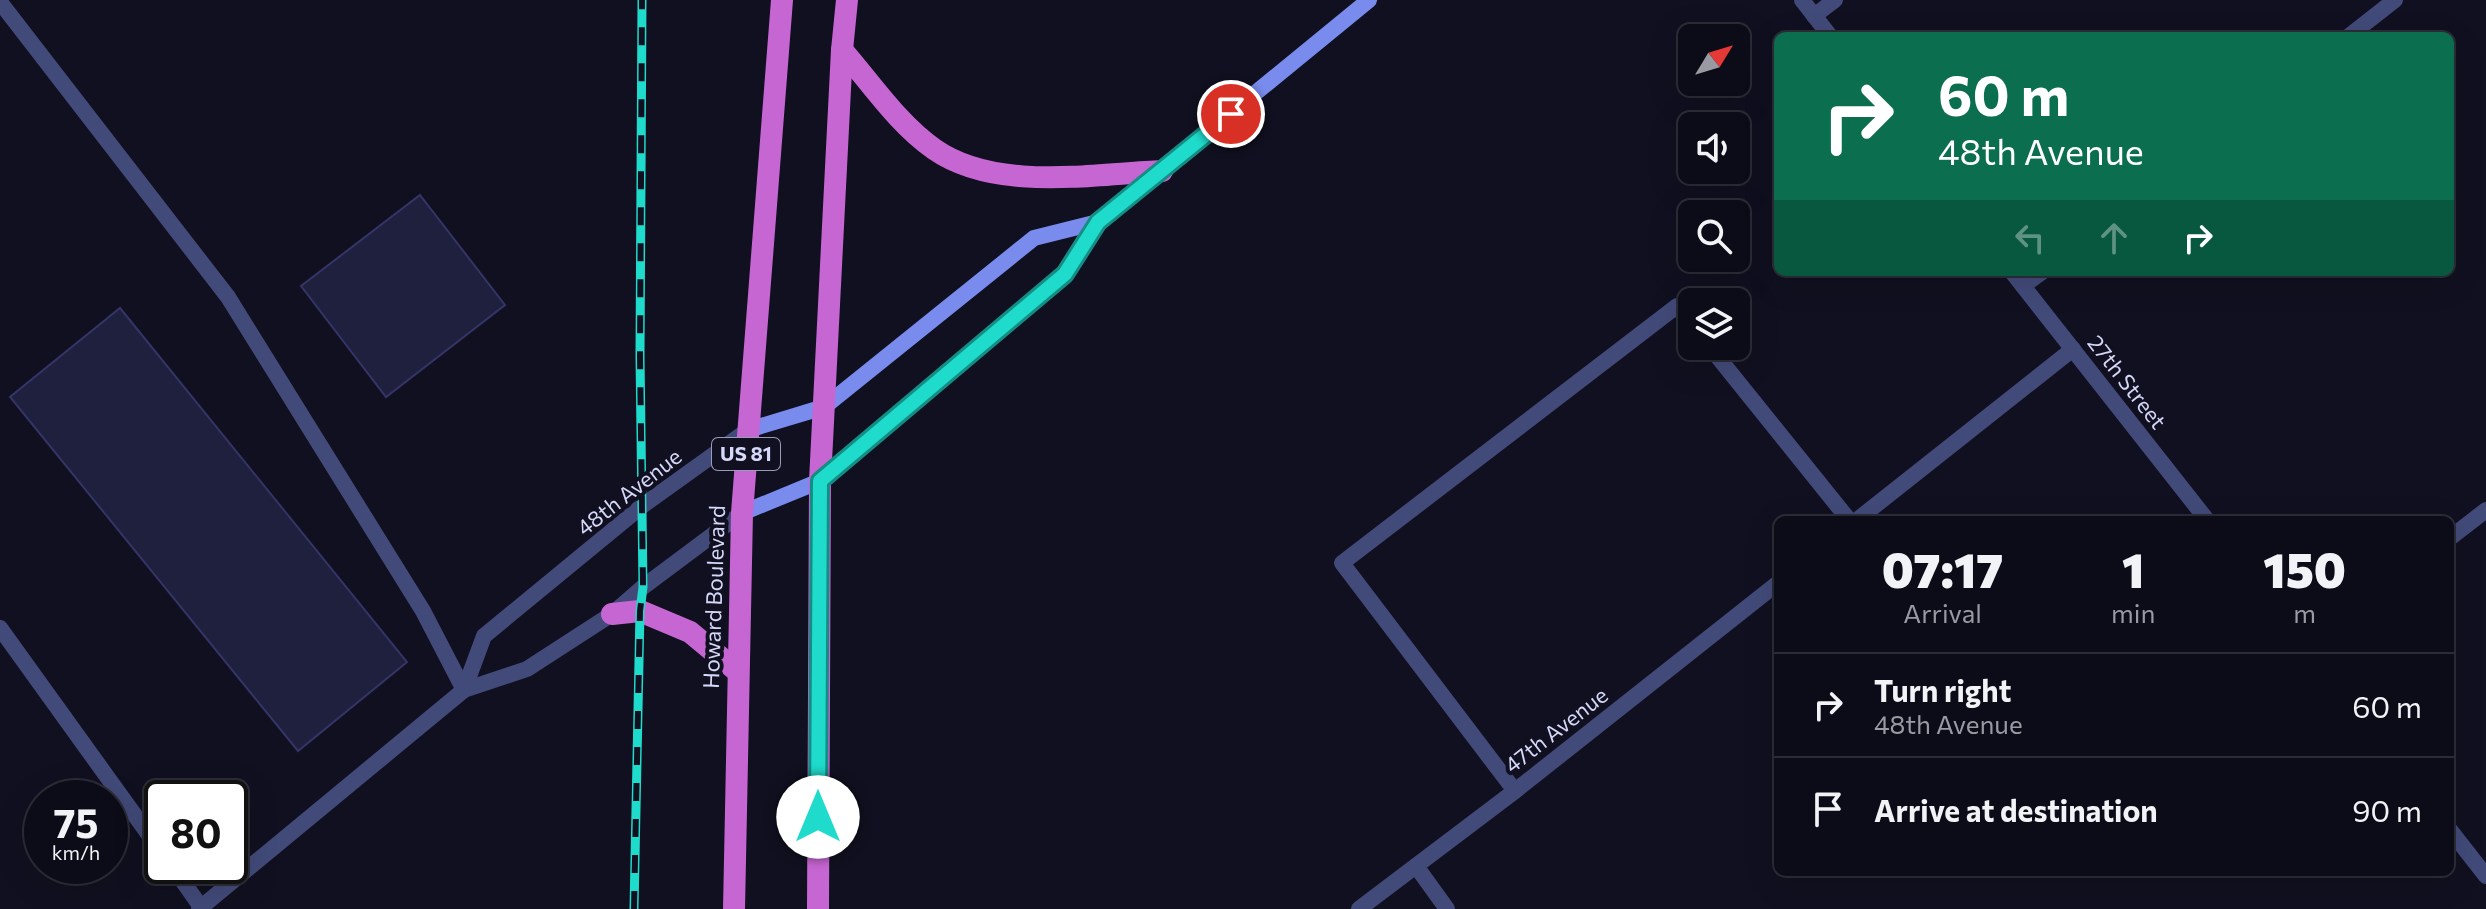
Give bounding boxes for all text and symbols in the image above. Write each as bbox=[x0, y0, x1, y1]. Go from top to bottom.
north arrow bbox=[1678, 24, 1750, 96]
map controls bbox=[1678, 24, 1750, 360]
text: 60 m bbox=[1938, 59, 2069, 128]
icon: right bbox=[1806, 64, 1910, 168]
pin bbox=[1197, 80, 1265, 148]
icon: arrive bbox=[1209, 92, 1253, 136]
button: sound bbox=[1678, 112, 1750, 184]
text: 48th Avenue bbox=[1938, 128, 2144, 172]
button: search bbox=[1678, 200, 1750, 272]
icon: left bbox=[2008, 216, 2052, 260]
icon: ahead bbox=[2092, 216, 2136, 260]
icon: right bbox=[2176, 216, 2220, 260]
button: layers bbox=[1678, 288, 1750, 360]
street label: 27th Street bbox=[2082, 329, 2172, 434]
road number: US 81 bbox=[712, 438, 780, 470]
street label: 48th Avenue bbox=[571, 442, 687, 541]
street label: Howard Boulevard bbox=[697, 505, 730, 689]
text: 07:17 bbox=[1882, 539, 2003, 598]
text: 1 bbox=[2122, 539, 2144, 598]
text: 150 bbox=[2263, 539, 2346, 598]
text: Arrival bbox=[1903, 597, 1982, 628]
text: min bbox=[2111, 597, 2155, 628]
text: m bbox=[2293, 597, 2316, 628]
text: Turn right bbox=[1874, 671, 2011, 708]
street label: 47th Avenue bbox=[1499, 681, 1613, 778]
icon: right bbox=[1806, 683, 1850, 727]
text: 60 m bbox=[2352, 687, 2422, 724]
text: 48th Avenue bbox=[1874, 708, 2023, 739]
position arrow bbox=[776, 775, 860, 859]
speed limit sign: 80 bbox=[144, 780, 248, 884]
icon: arrive bbox=[1806, 787, 1850, 831]
text: Arrive at destination bbox=[1874, 791, 2158, 828]
text: 90 m bbox=[2352, 791, 2422, 828]
text: 75 bbox=[53, 797, 99, 846]
text: km/h bbox=[52, 840, 100, 864]

